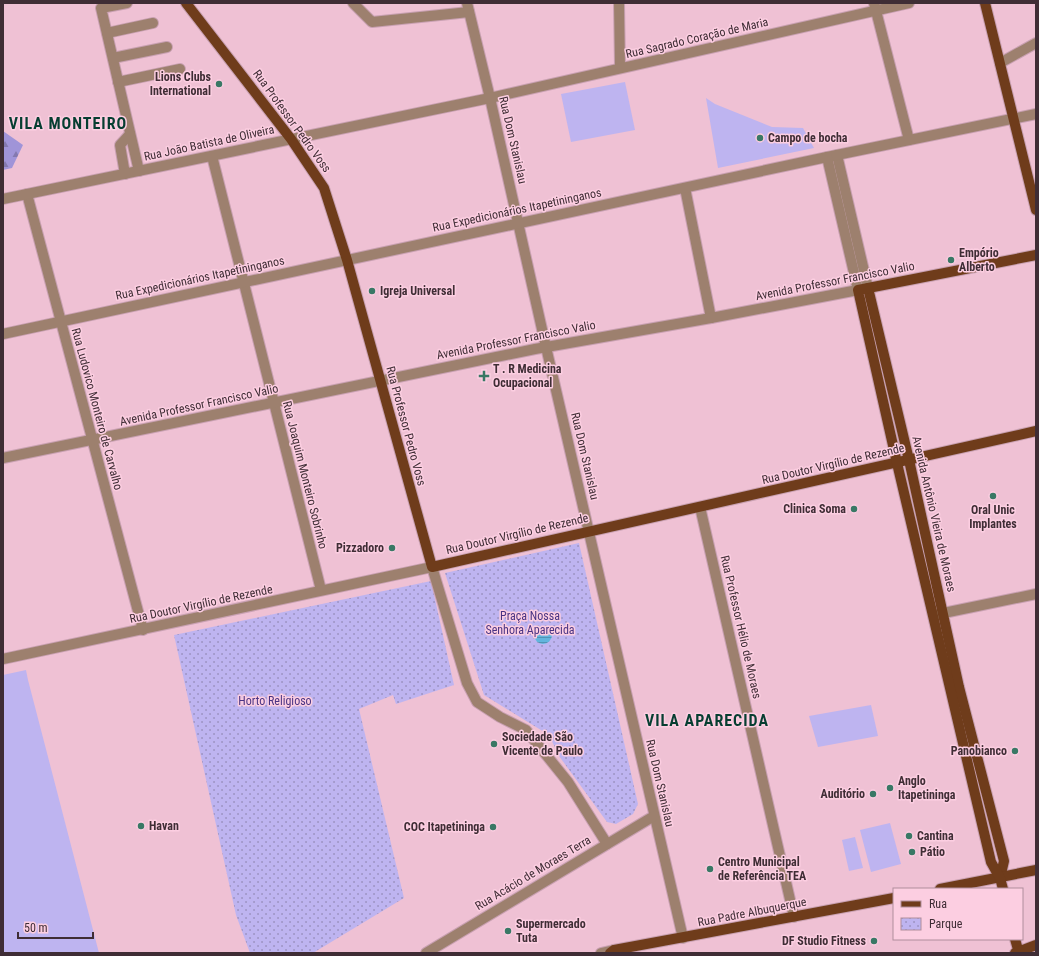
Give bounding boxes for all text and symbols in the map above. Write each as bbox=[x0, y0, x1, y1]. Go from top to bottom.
street label: Rua Sagrado Coração de Maria bbox=[624, 15, 770, 61]
street label: Rua Professor Pedro Voss bbox=[250, 67, 334, 175]
place label: Lions Clubs International bbox=[150, 70, 212, 98]
marker: Lions Clubs International bbox=[214, 79, 224, 89]
street label: Rua Dom Stanislau bbox=[496, 95, 530, 185]
district label: VILA MONTEIRO bbox=[9, 114, 127, 133]
street label: Rua João Batista de Oliveira bbox=[143, 122, 276, 164]
place label: Campo de bocha bbox=[768, 131, 848, 145]
marker: Campo de bocha bbox=[755, 133, 765, 143]
street label: Rua Expedicionários Itapetininganos bbox=[431, 185, 603, 235]
place label: Empório Alberto bbox=[959, 246, 999, 274]
street label: Rua Expedicionários Itapetininganos bbox=[114, 253, 286, 303]
marker: Empório Alberto bbox=[946, 255, 956, 265]
street label: Avenida Professor Francisco Valio bbox=[754, 259, 916, 303]
place label: Igreja Universal bbox=[380, 284, 455, 298]
marker: Igreja Universal bbox=[367, 286, 377, 296]
street label: Avenida Professor Francisco Valio bbox=[435, 318, 597, 362]
street label: Rua Ludovico Monteiro de Carvalho bbox=[69, 326, 125, 492]
place label: T . R Medicina Ocupacional bbox=[493, 362, 562, 390]
street label: Rua Professor Pedro Voss bbox=[383, 365, 429, 487]
marker: T . R Medicina Ocupacional bbox=[478, 370, 490, 382]
street label: Avenida Professor Francisco Valio bbox=[118, 381, 280, 429]
street label: Rua Joaquim Monteiro Sobrinho bbox=[280, 400, 330, 550]
street label: Rua Dom Stanislau bbox=[568, 411, 602, 501]
street label: Avenida Antônio Vieira de Moraes bbox=[909, 435, 959, 593]
street label: Rua Doutor Virgílio de Rezende bbox=[760, 441, 906, 487]
marker: Oral Unic Implantes bbox=[988, 491, 998, 501]
place label: Clinica Soma bbox=[783, 502, 846, 516]
place label: Oral Unic Implantes bbox=[969, 503, 1017, 531]
marker: Clinica Soma bbox=[849, 504, 859, 514]
street label: Rua Doutor Virgílio de Rezende bbox=[444, 511, 590, 557]
place label: Pizzadoro bbox=[336, 541, 384, 555]
marker: Pizzadoro bbox=[387, 543, 397, 553]
street label: Rua Professor Hélio de Moraes bbox=[718, 554, 764, 700]
street label: Rua Doutor Virgílio de Rezende bbox=[128, 582, 274, 626]
park label: Praça Nossa Senhora Aparecida bbox=[485, 609, 575, 637]
park label: Horto Religioso bbox=[238, 694, 312, 708]
district label: VILA APARECIDA bbox=[645, 711, 769, 730]
place label: Sociedade São Vicente de Paulo bbox=[502, 730, 583, 758]
street label: Rua Dom Stanislau bbox=[643, 738, 677, 828]
marker: Sociedade São Vicente de Paulo bbox=[489, 739, 499, 749]
place label: Panobianco bbox=[951, 744, 1007, 758]
marker: Panobianco bbox=[1010, 746, 1020, 756]
place label: Anglo Itapetininga bbox=[898, 774, 956, 802]
marker: Anglo Itapetininga bbox=[885, 783, 895, 793]
place label: Auditório bbox=[821, 787, 865, 801]
marker: Auditório bbox=[868, 789, 878, 799]
place label: Havan bbox=[149, 819, 179, 833]
place label: COC Itapetininga bbox=[404, 820, 485, 834]
marker: Havan bbox=[136, 821, 146, 831]
marker: COC Itapetininga bbox=[488, 822, 498, 832]
place label: Cantina bbox=[917, 829, 954, 843]
marker: Cantina bbox=[904, 831, 914, 841]
street label: Rua Acácio de Moraes Terra bbox=[473, 833, 594, 913]
place label: Pátio bbox=[920, 845, 945, 859]
marker: Pátio bbox=[907, 847, 917, 857]
place label: Centro Municipal de Referência TEA bbox=[718, 855, 807, 883]
marker: Centro Municipal de Referência TEA bbox=[705, 864, 715, 874]
legend bbox=[893, 888, 1023, 940]
street label: Rua Padre Albuquerque bbox=[696, 894, 808, 929]
text: Rua bbox=[929, 897, 947, 911]
scale bar bbox=[18, 914, 93, 940]
place label: Supermercado Tuta bbox=[516, 917, 586, 945]
text: Parque bbox=[929, 917, 963, 931]
text: 50 m bbox=[24, 921, 48, 935]
marker: Supermercado Tuta bbox=[503, 926, 513, 936]
place label: DF Studio Fitness bbox=[782, 934, 867, 948]
marker: DF Studio Fitness bbox=[869, 936, 879, 946]

